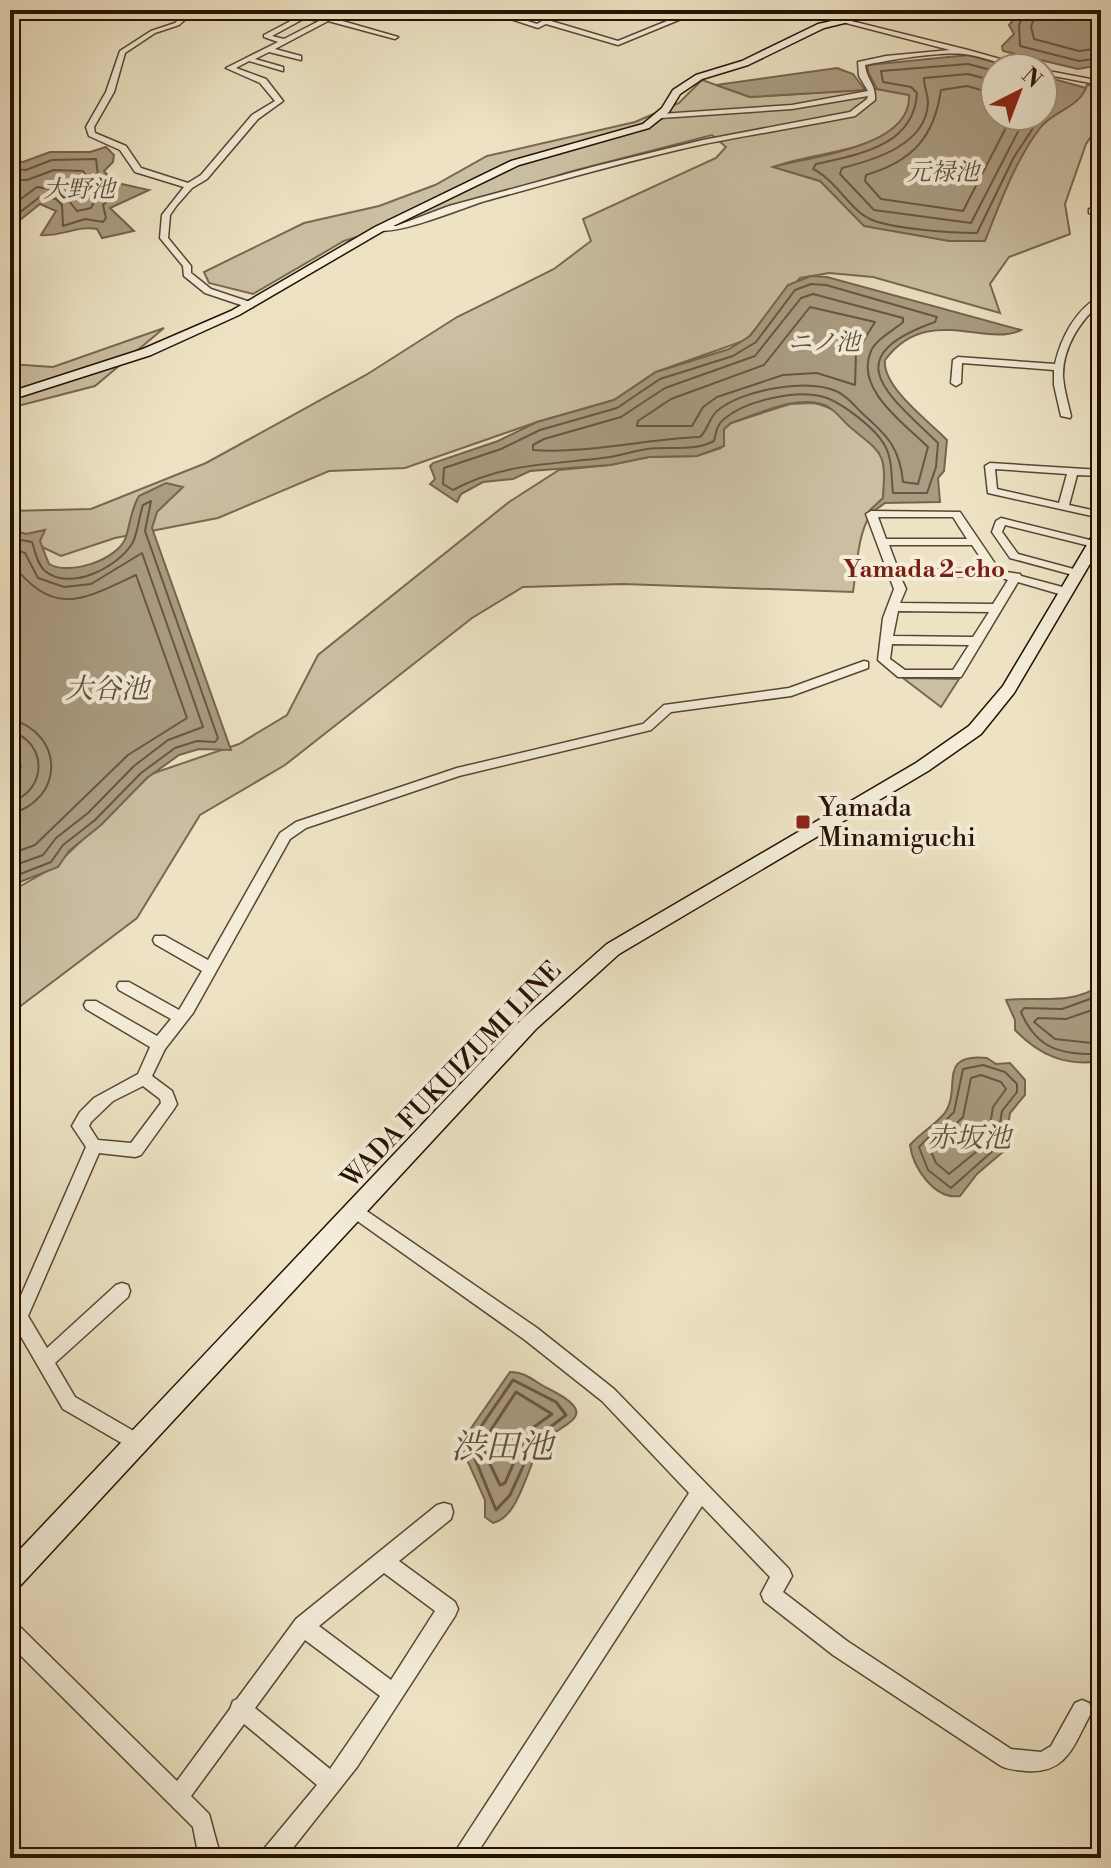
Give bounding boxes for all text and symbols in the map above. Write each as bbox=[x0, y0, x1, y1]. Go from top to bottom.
north arrow bbox=[979, 52, 1059, 132]
text: N bbox=[1016, 62, 1047, 95]
water label: 元禄池 bbox=[907, 158, 982, 188]
water label: 大野池 bbox=[43, 175, 118, 205]
water label: ニノ池 bbox=[788, 328, 863, 358]
district label: Yamada 2-cho bbox=[843, 555, 1005, 585]
water label: 大谷池 bbox=[65, 672, 152, 707]
place label: Yamada Minamiguchi bbox=[817, 792, 976, 854]
marker: Yamada Minamiguchi bbox=[794, 813, 812, 831]
street label: WADA FUKUIZUMI LINE bbox=[334, 955, 568, 1195]
water label: 赤坂池 bbox=[927, 1121, 1014, 1156]
water label: 渋田池 bbox=[451, 1427, 557, 1469]

